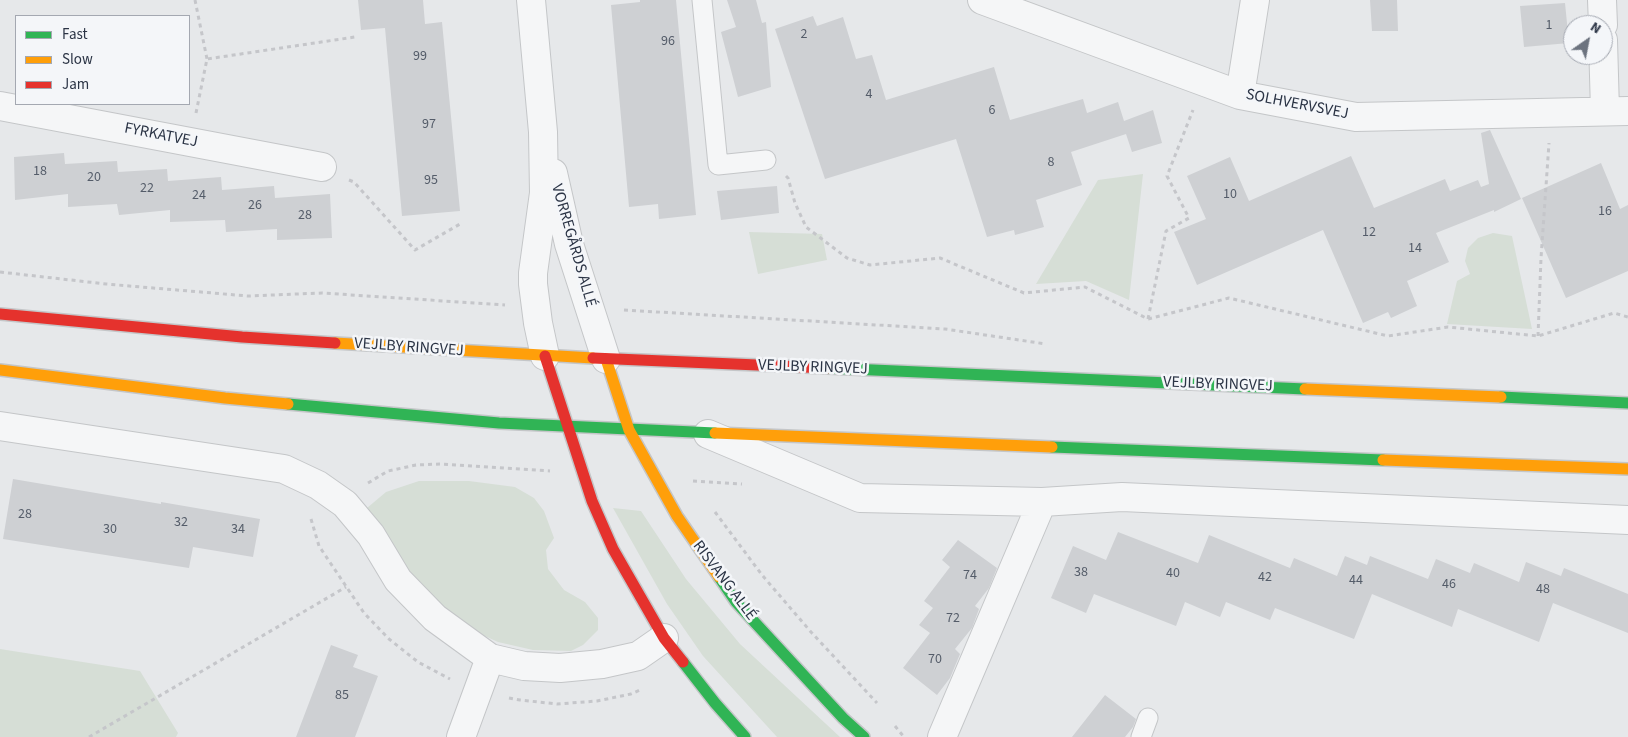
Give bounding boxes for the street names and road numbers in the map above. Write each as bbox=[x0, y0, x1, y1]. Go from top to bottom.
street label: SOLHVERVSVEJ bbox=[1244, 86, 1350, 124]
street label: FYRKATVEJ bbox=[123, 119, 199, 153]
street label: VORREGÅRDS ALLÉ bbox=[546, 182, 600, 310]
street label: VEJLBY RINGVEJ bbox=[354, 335, 464, 361]
street label: VEJLBY RINGVEJ bbox=[758, 356, 868, 380]
street label: VEJLBY RINGVEJ bbox=[1163, 373, 1273, 397]
street label: RISVANG ALLÉ bbox=[688, 537, 760, 625]

